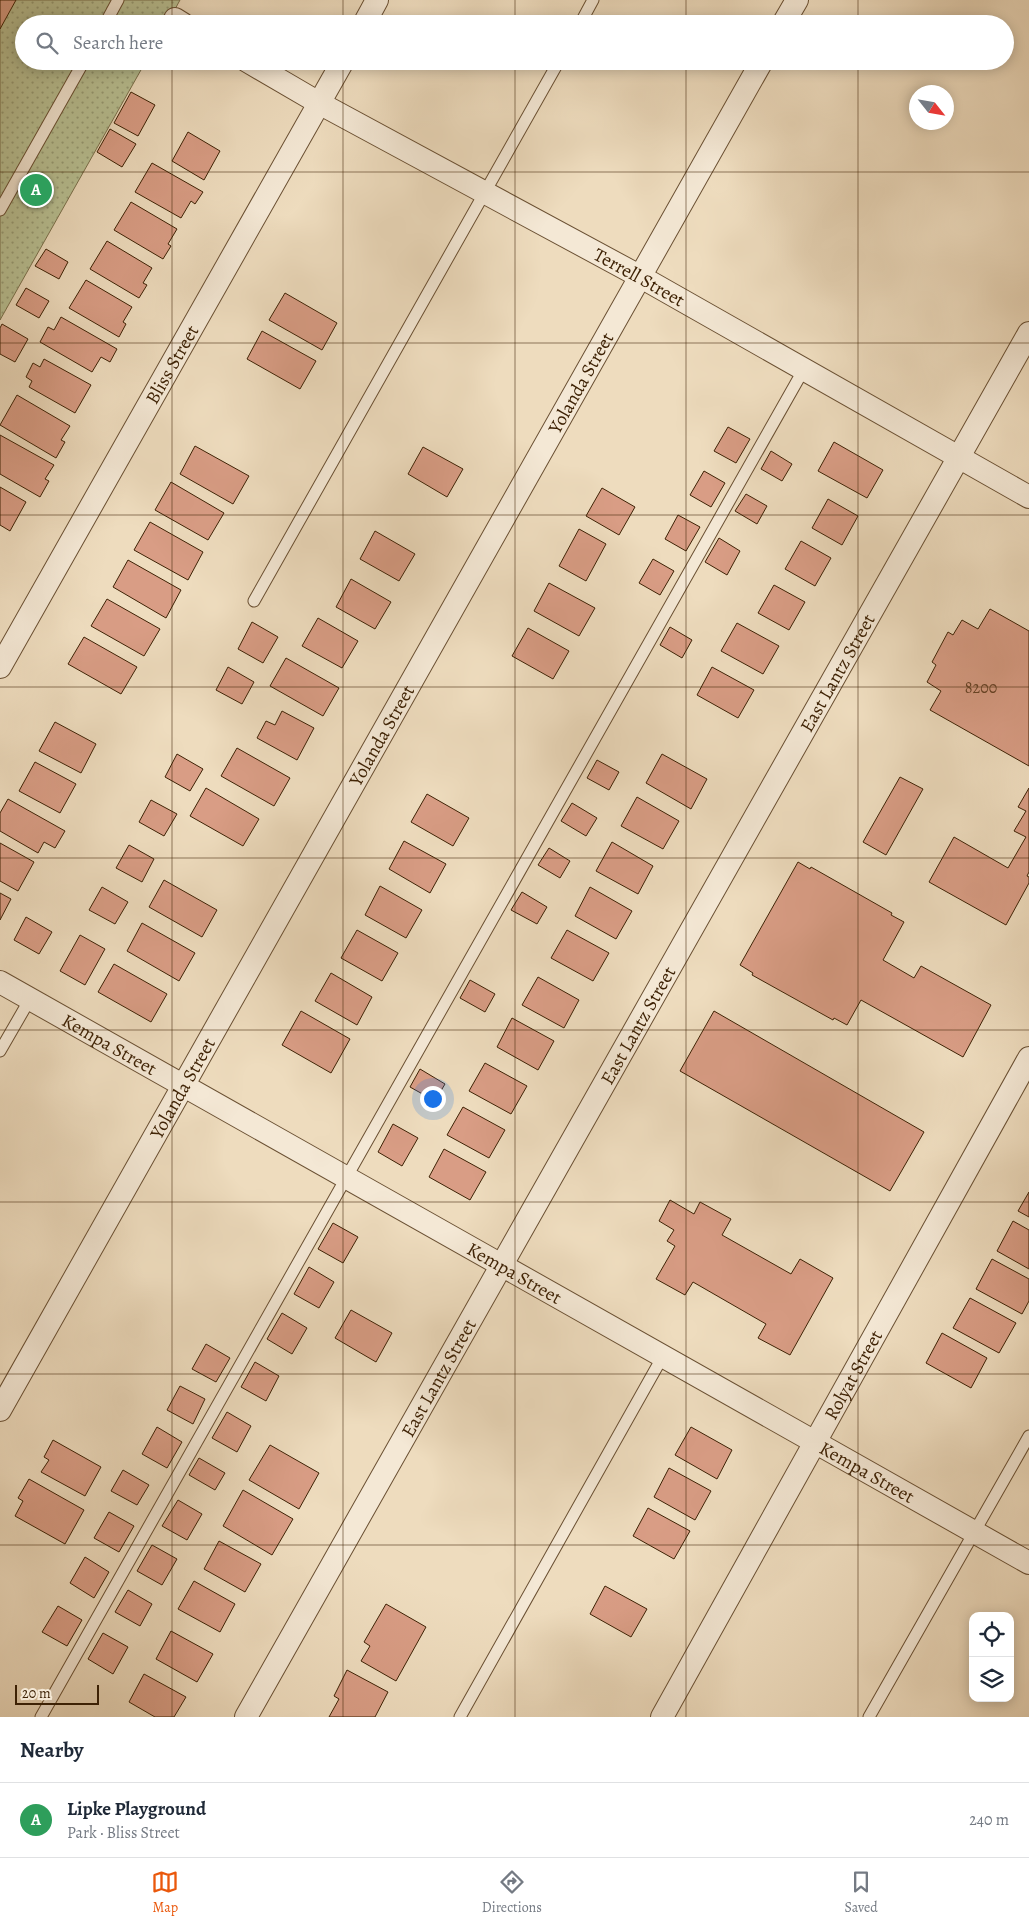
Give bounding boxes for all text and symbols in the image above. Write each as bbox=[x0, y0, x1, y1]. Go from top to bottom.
search box bbox=[15, 15, 1014, 70]
icon: search bbox=[33, 29, 61, 57]
text: Search here bbox=[73, 30, 163, 56]
north arrow bbox=[909, 85, 954, 130]
pin: A bbox=[20, 171, 52, 209]
street label: Terrell Street bbox=[589, 242, 689, 313]
street label: Bliss Street bbox=[140, 320, 205, 409]
street label: Yolanda Street bbox=[542, 328, 620, 439]
street label: East Lantz Street bbox=[794, 609, 882, 737]
house number: 8200 bbox=[965, 677, 997, 699]
street label: Yolanda Street bbox=[343, 680, 421, 792]
street label: East Lantz Street bbox=[595, 962, 682, 1089]
street label: Kempa Street bbox=[57, 1008, 161, 1082]
street label: Yolanda Street bbox=[143, 1033, 222, 1145]
your location bbox=[420, 1086, 446, 1112]
street label: Kempa Street bbox=[462, 1236, 566, 1311]
street label: East Lantz Street bbox=[395, 1314, 483, 1442]
street label: Rolyat Street bbox=[818, 1325, 889, 1425]
street label: Kempa Street bbox=[815, 1435, 919, 1510]
map controls bbox=[969, 1612, 1014, 1702]
button: locate bbox=[969, 1612, 1014, 1657]
button: layers bbox=[969, 1657, 1014, 1702]
scale bar bbox=[15, 1682, 99, 1705]
text: 20 m bbox=[22, 1684, 51, 1703]
text: Nearby bbox=[20, 1736, 83, 1764]
text: Lipke Playground bbox=[67, 1796, 206, 1822]
text: A bbox=[31, 1809, 41, 1831]
text: 240 m bbox=[969, 1809, 1009, 1831]
text: Park · Bliss Street bbox=[67, 1822, 180, 1844]
tab: Map bbox=[151, 1868, 179, 1917]
tab: Directions bbox=[482, 1868, 542, 1917]
tab: Saved bbox=[845, 1868, 878, 1917]

